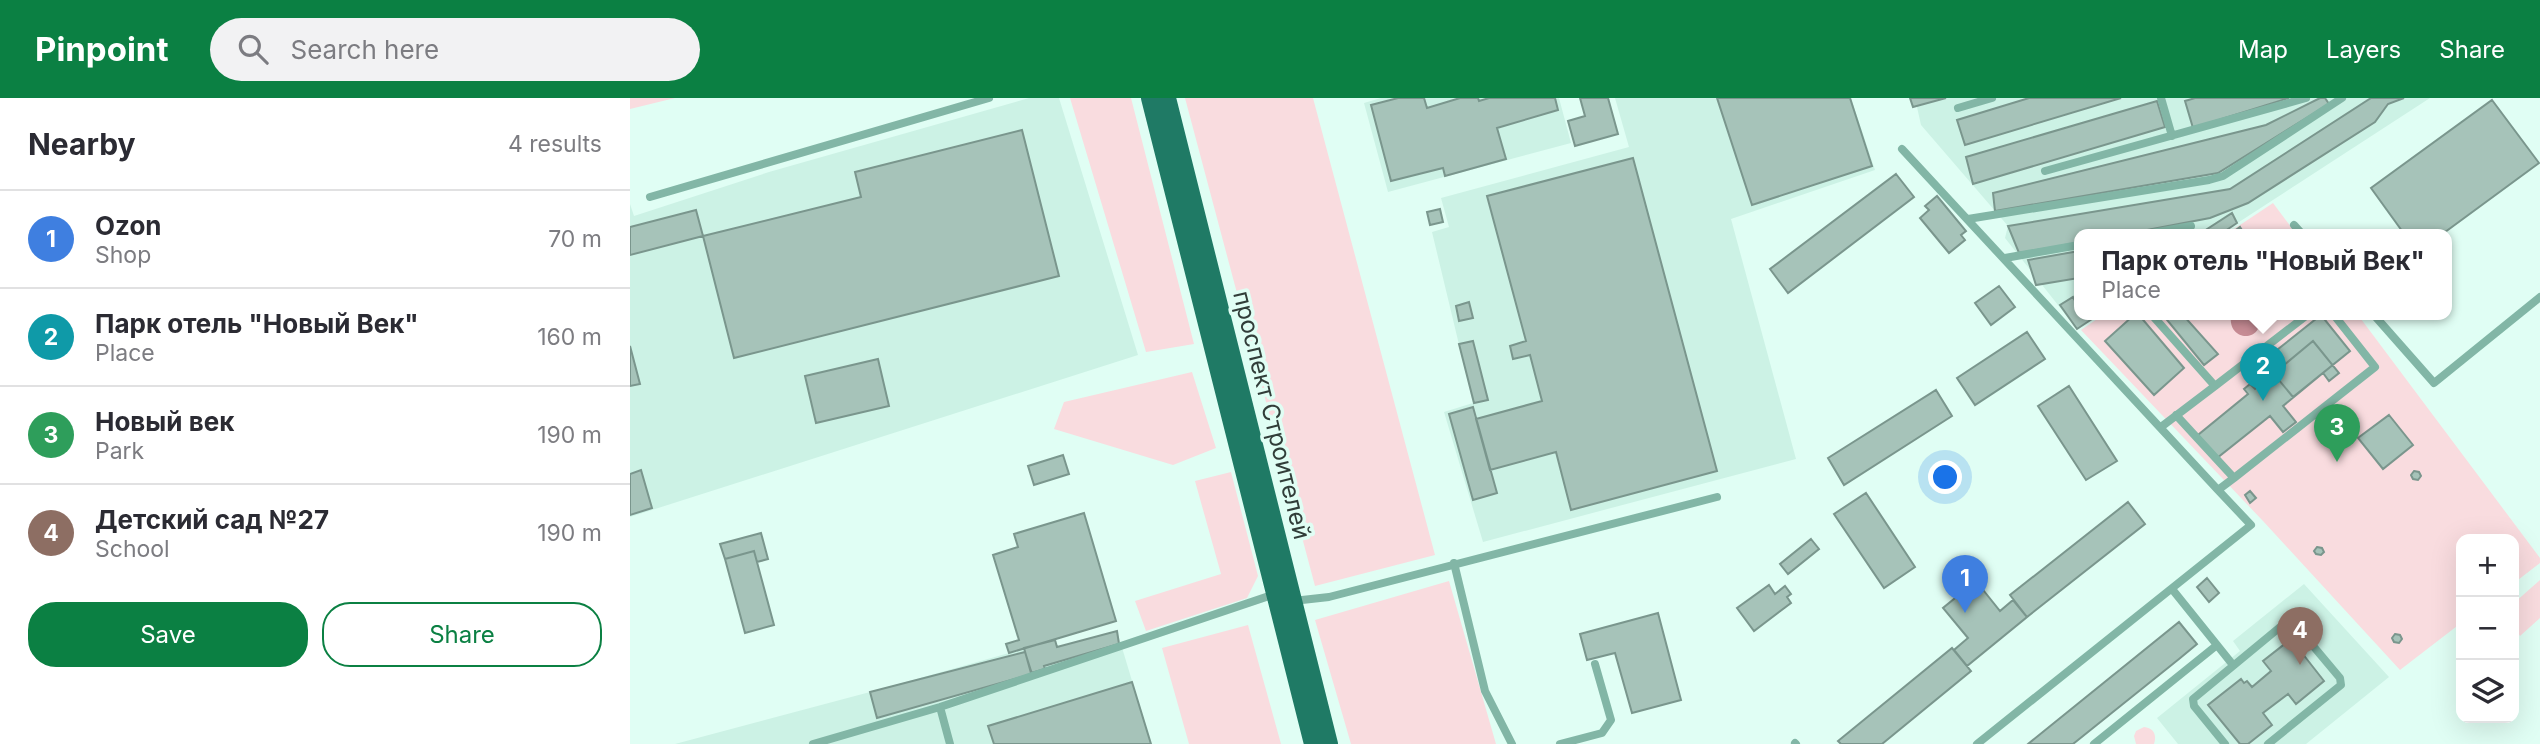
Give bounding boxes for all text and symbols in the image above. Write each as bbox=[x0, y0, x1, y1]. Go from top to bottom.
search box bbox=[210, 18, 700, 81]
text: Pinpoint bbox=[35, 29, 168, 69]
icon: search bbox=[234, 30, 272, 68]
text: Search here bbox=[290, 34, 439, 65]
text: Map bbox=[2238, 35, 2288, 64]
text: Layers bbox=[2326, 35, 2401, 64]
text: Share bbox=[2439, 35, 2505, 64]
text: Nearby bbox=[28, 126, 136, 162]
text: 4 results bbox=[508, 130, 602, 158]
text: Ozon bbox=[95, 210, 162, 241]
text: 1 bbox=[46, 225, 56, 253]
text: 70 m bbox=[548, 225, 602, 253]
popup bbox=[2074, 229, 2452, 320]
text: Shop bbox=[95, 241, 151, 269]
text: Парк отель "Новый Век" bbox=[2101, 245, 2425, 276]
text: Place bbox=[2101, 276, 2161, 304]
street label: проспект Строителей bbox=[1227, 288, 1317, 542]
text: Парк отель "Новый Век" bbox=[95, 308, 419, 339]
text: 2 bbox=[44, 323, 58, 351]
text: 160 m bbox=[537, 323, 602, 351]
text: Place bbox=[95, 339, 155, 367]
pin: 2 bbox=[2240, 343, 2286, 401]
pin: 3 bbox=[2314, 404, 2360, 462]
text: Новый век bbox=[95, 406, 234, 437]
text: 3 bbox=[44, 421, 58, 449]
text: 190 m bbox=[537, 421, 602, 449]
text: Park bbox=[95, 437, 144, 465]
your location bbox=[1928, 460, 1962, 494]
text: Детский сад №27 bbox=[95, 504, 329, 535]
text: 4 bbox=[43, 519, 59, 547]
text: 190 m bbox=[537, 519, 602, 547]
map controls bbox=[2456, 534, 2519, 723]
button: + bbox=[2456, 534, 2519, 597]
text: School bbox=[95, 535, 170, 563]
pin: 1 bbox=[1942, 555, 1988, 613]
button: − bbox=[2456, 597, 2519, 660]
button: Save bbox=[28, 602, 308, 667]
button: Share bbox=[322, 602, 602, 667]
pin: 4 bbox=[2277, 607, 2323, 665]
button: layers bbox=[2456, 660, 2519, 723]

